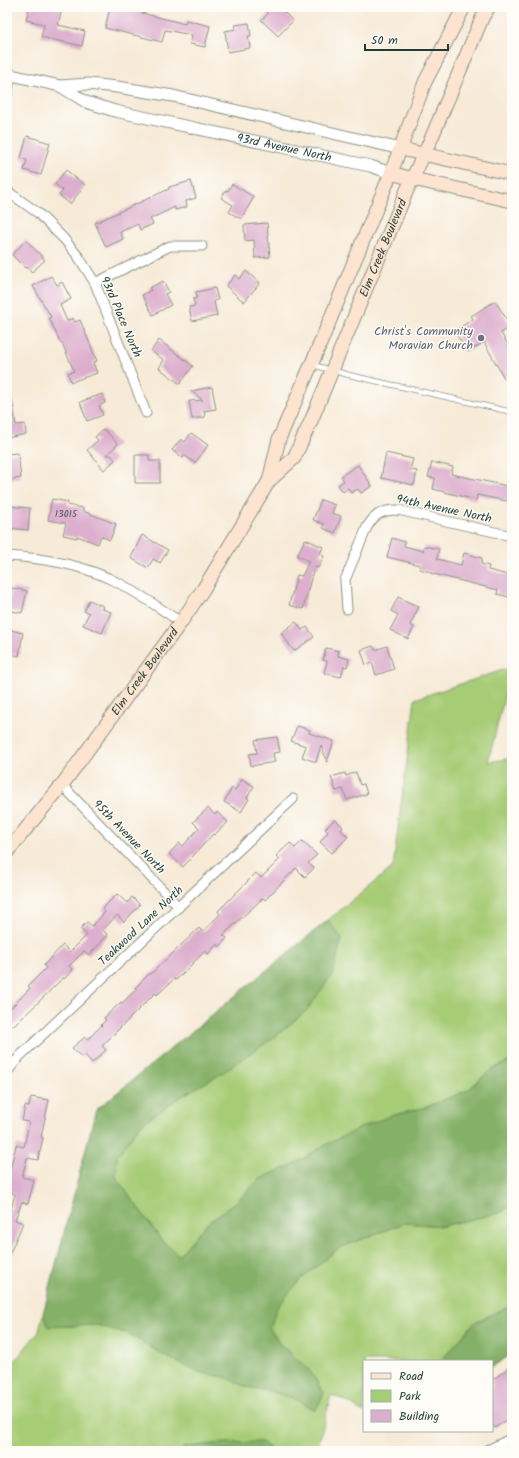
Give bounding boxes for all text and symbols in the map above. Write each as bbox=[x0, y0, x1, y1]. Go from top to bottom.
scale bar bbox=[365, 26, 448, 52]
text: 50 m bbox=[371, 31, 398, 50]
street label: 93rd Avenue North bbox=[235, 128, 333, 167]
street label: Elm Creek Boulevard bbox=[354, 195, 412, 300]
street label: 93rd Place North bbox=[95, 273, 147, 361]
place label: Christ's Community Moravian Church bbox=[374, 322, 473, 355]
marker: Christ's Community Moravian Church bbox=[476, 333, 486, 343]
street label: 94th Avenue North bbox=[395, 490, 493, 528]
house number: 13015 bbox=[55, 506, 78, 522]
street label: Elm Creek Boulevard bbox=[106, 623, 184, 720]
street label: 95th Avenue North bbox=[88, 796, 170, 878]
street label: Teakwood Lane North bbox=[94, 881, 188, 971]
legend bbox=[363, 1360, 493, 1432]
text: Road bbox=[399, 1367, 424, 1386]
text: Park bbox=[399, 1387, 421, 1406]
text: Building bbox=[399, 1407, 439, 1426]

